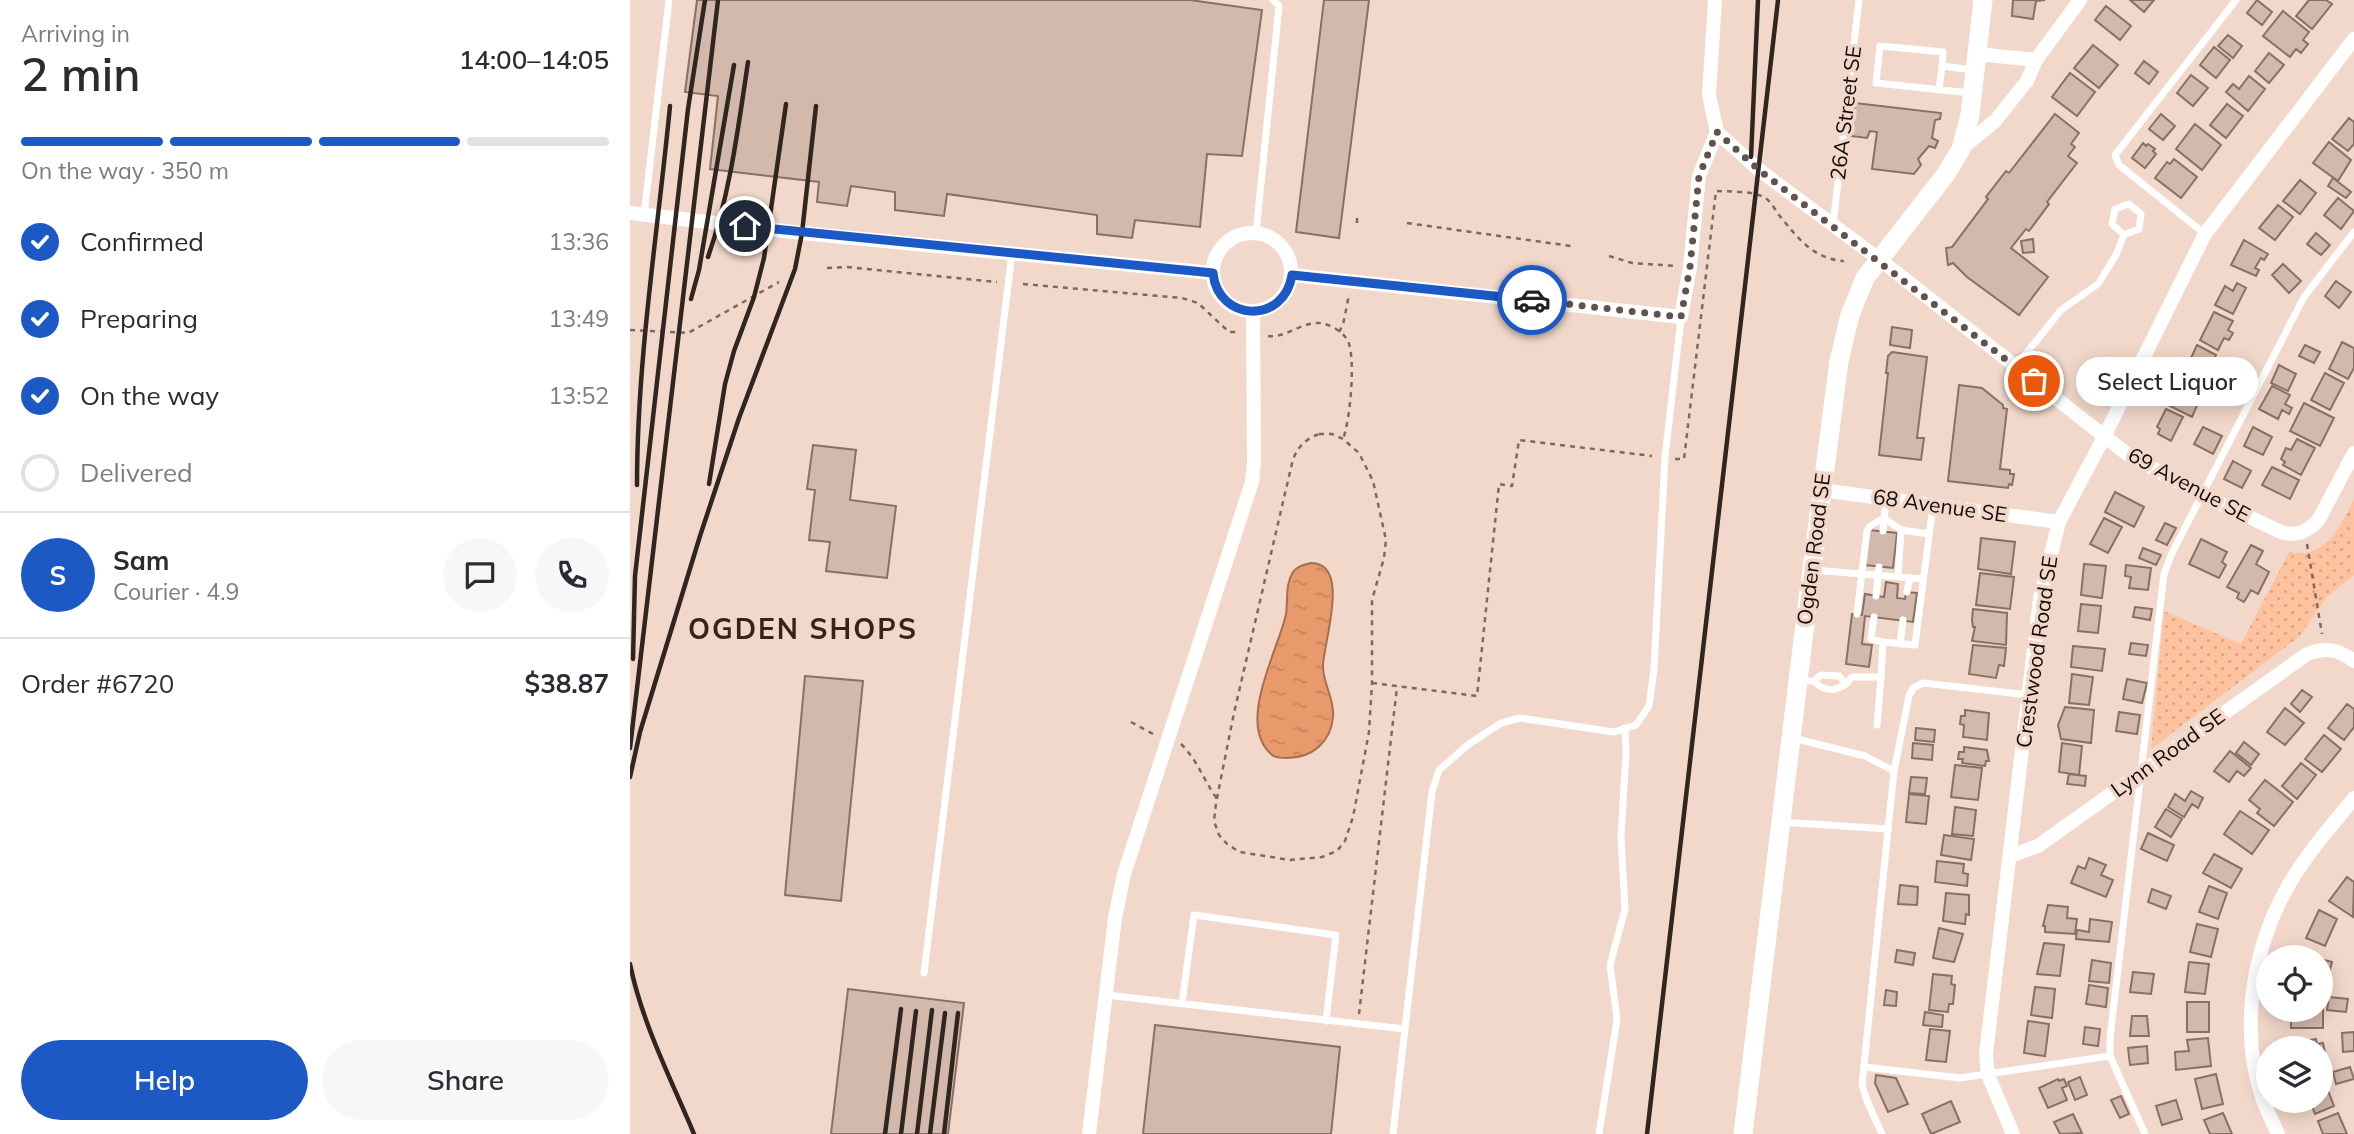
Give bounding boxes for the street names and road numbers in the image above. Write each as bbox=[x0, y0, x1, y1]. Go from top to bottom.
street label: 26A Street SE bbox=[1824, 44, 1866, 182]
street label: 69 Avenue SE bbox=[2124, 441, 2255, 527]
street label: Ogden Road SE bbox=[1791, 471, 1835, 626]
street label: 68 Avenue SE bbox=[1872, 483, 2009, 527]
street label: Crestwood Road SE bbox=[2010, 554, 2062, 750]
street label: Lynn Road SE bbox=[2105, 702, 2229, 802]

